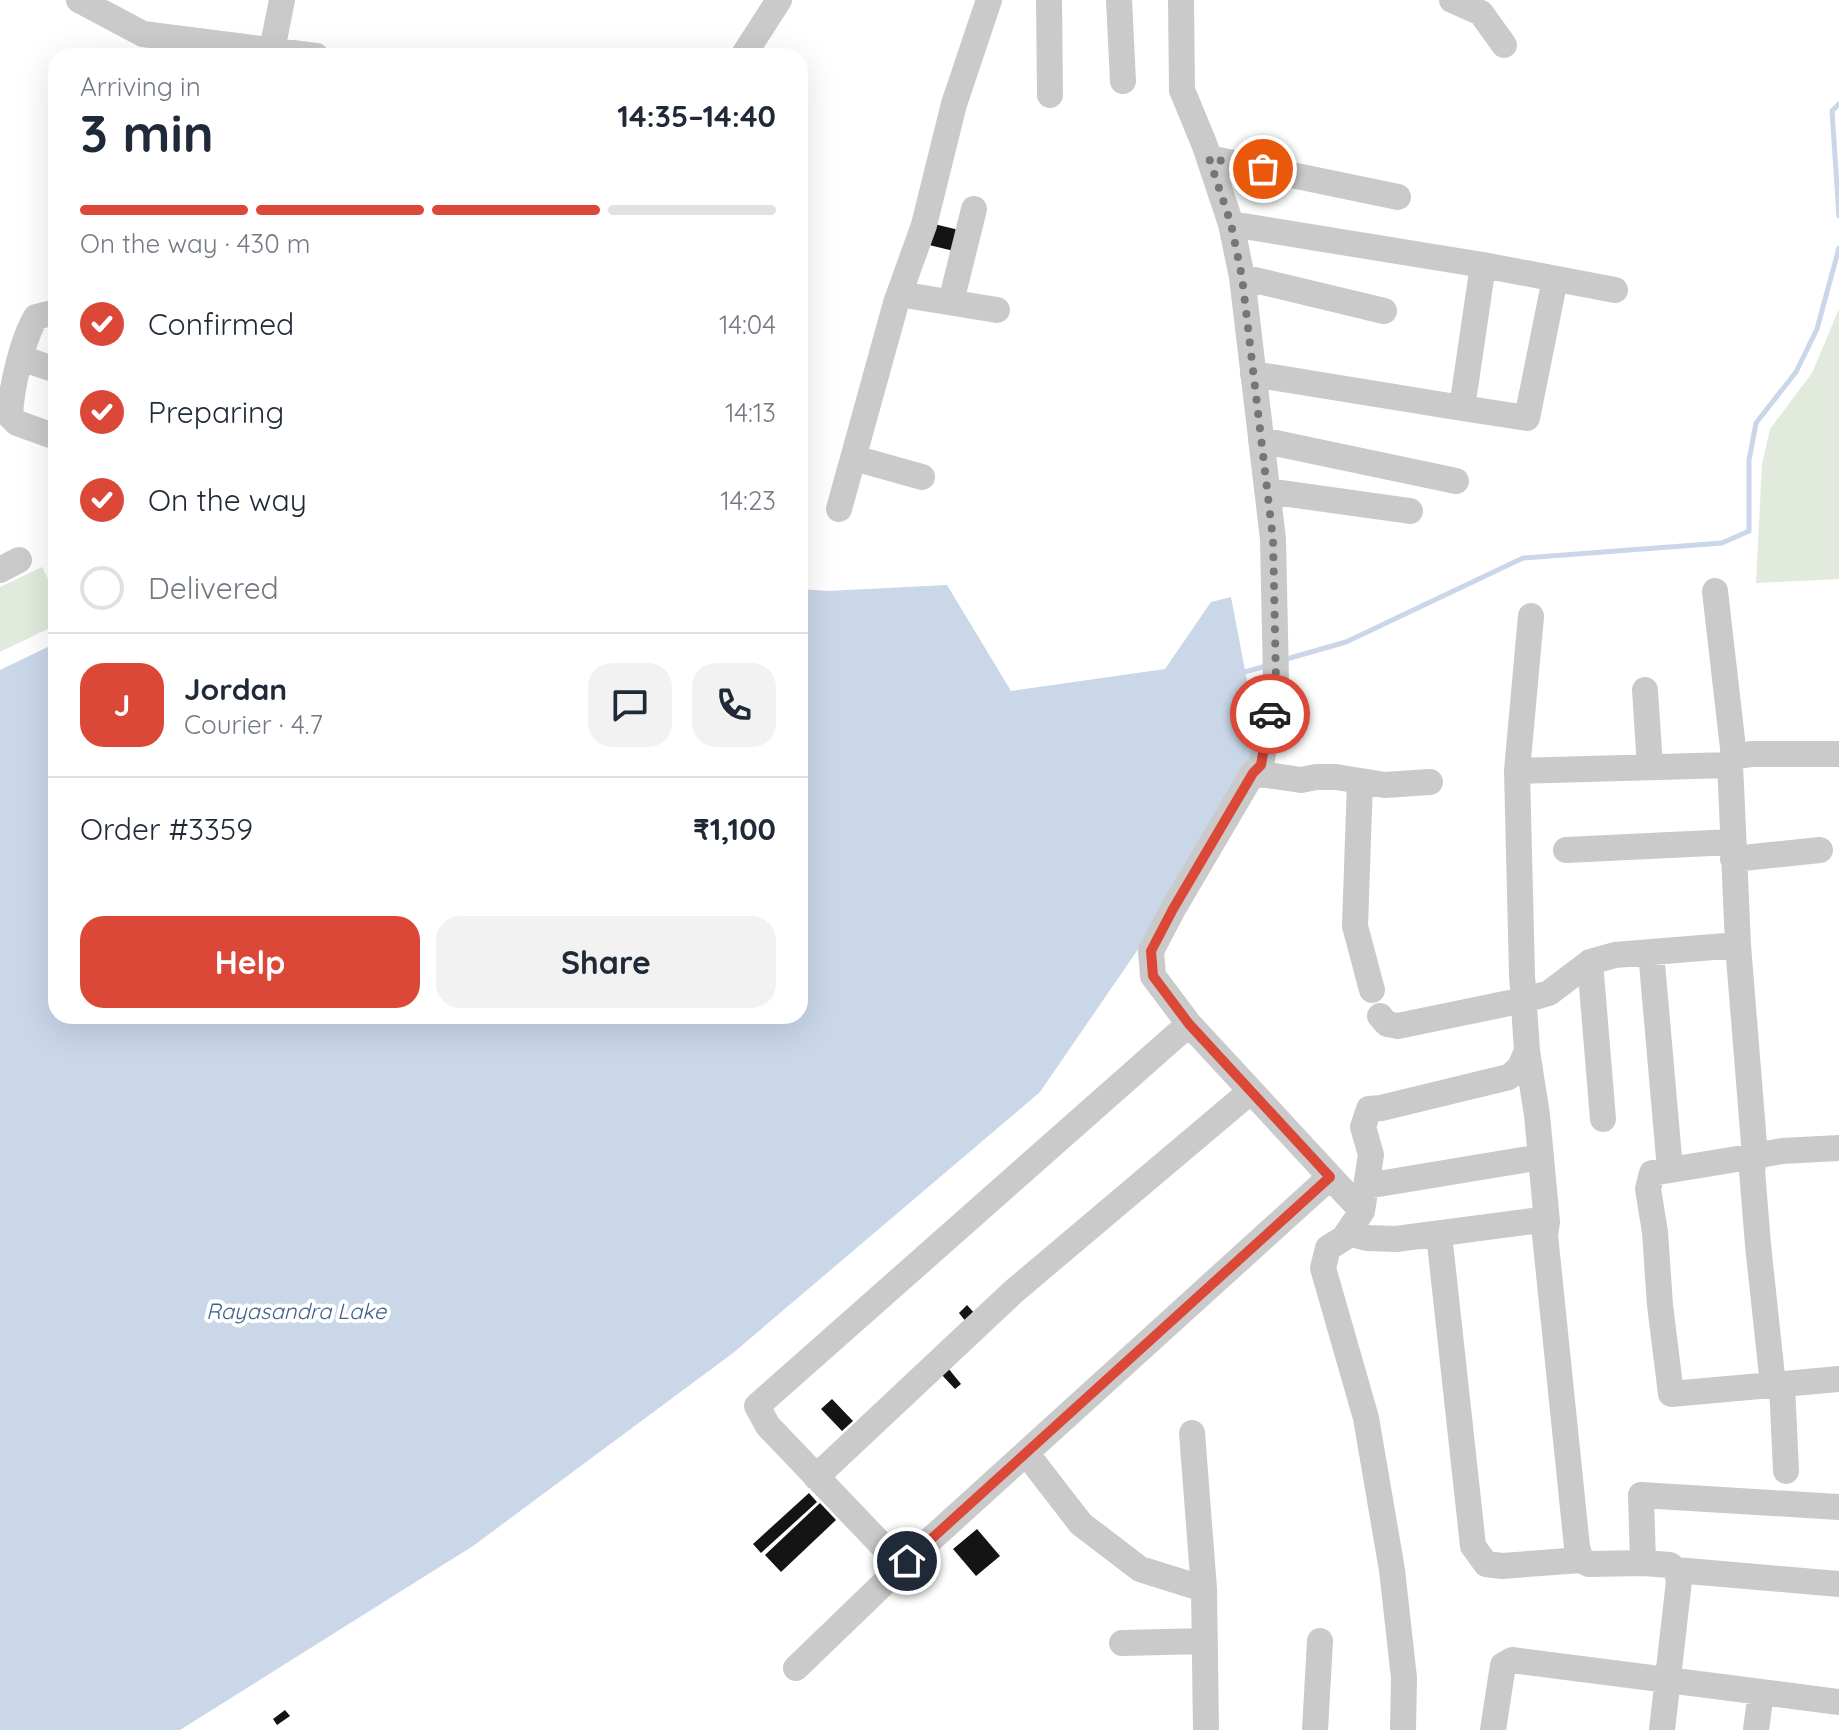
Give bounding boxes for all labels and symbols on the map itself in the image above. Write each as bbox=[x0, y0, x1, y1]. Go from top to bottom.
pin bbox=[1229, 135, 1297, 203]
courier bbox=[1230, 674, 1310, 754]
water label: Rayasandra Lake bbox=[206, 1297, 388, 1325]
pin bbox=[873, 1527, 941, 1595]

